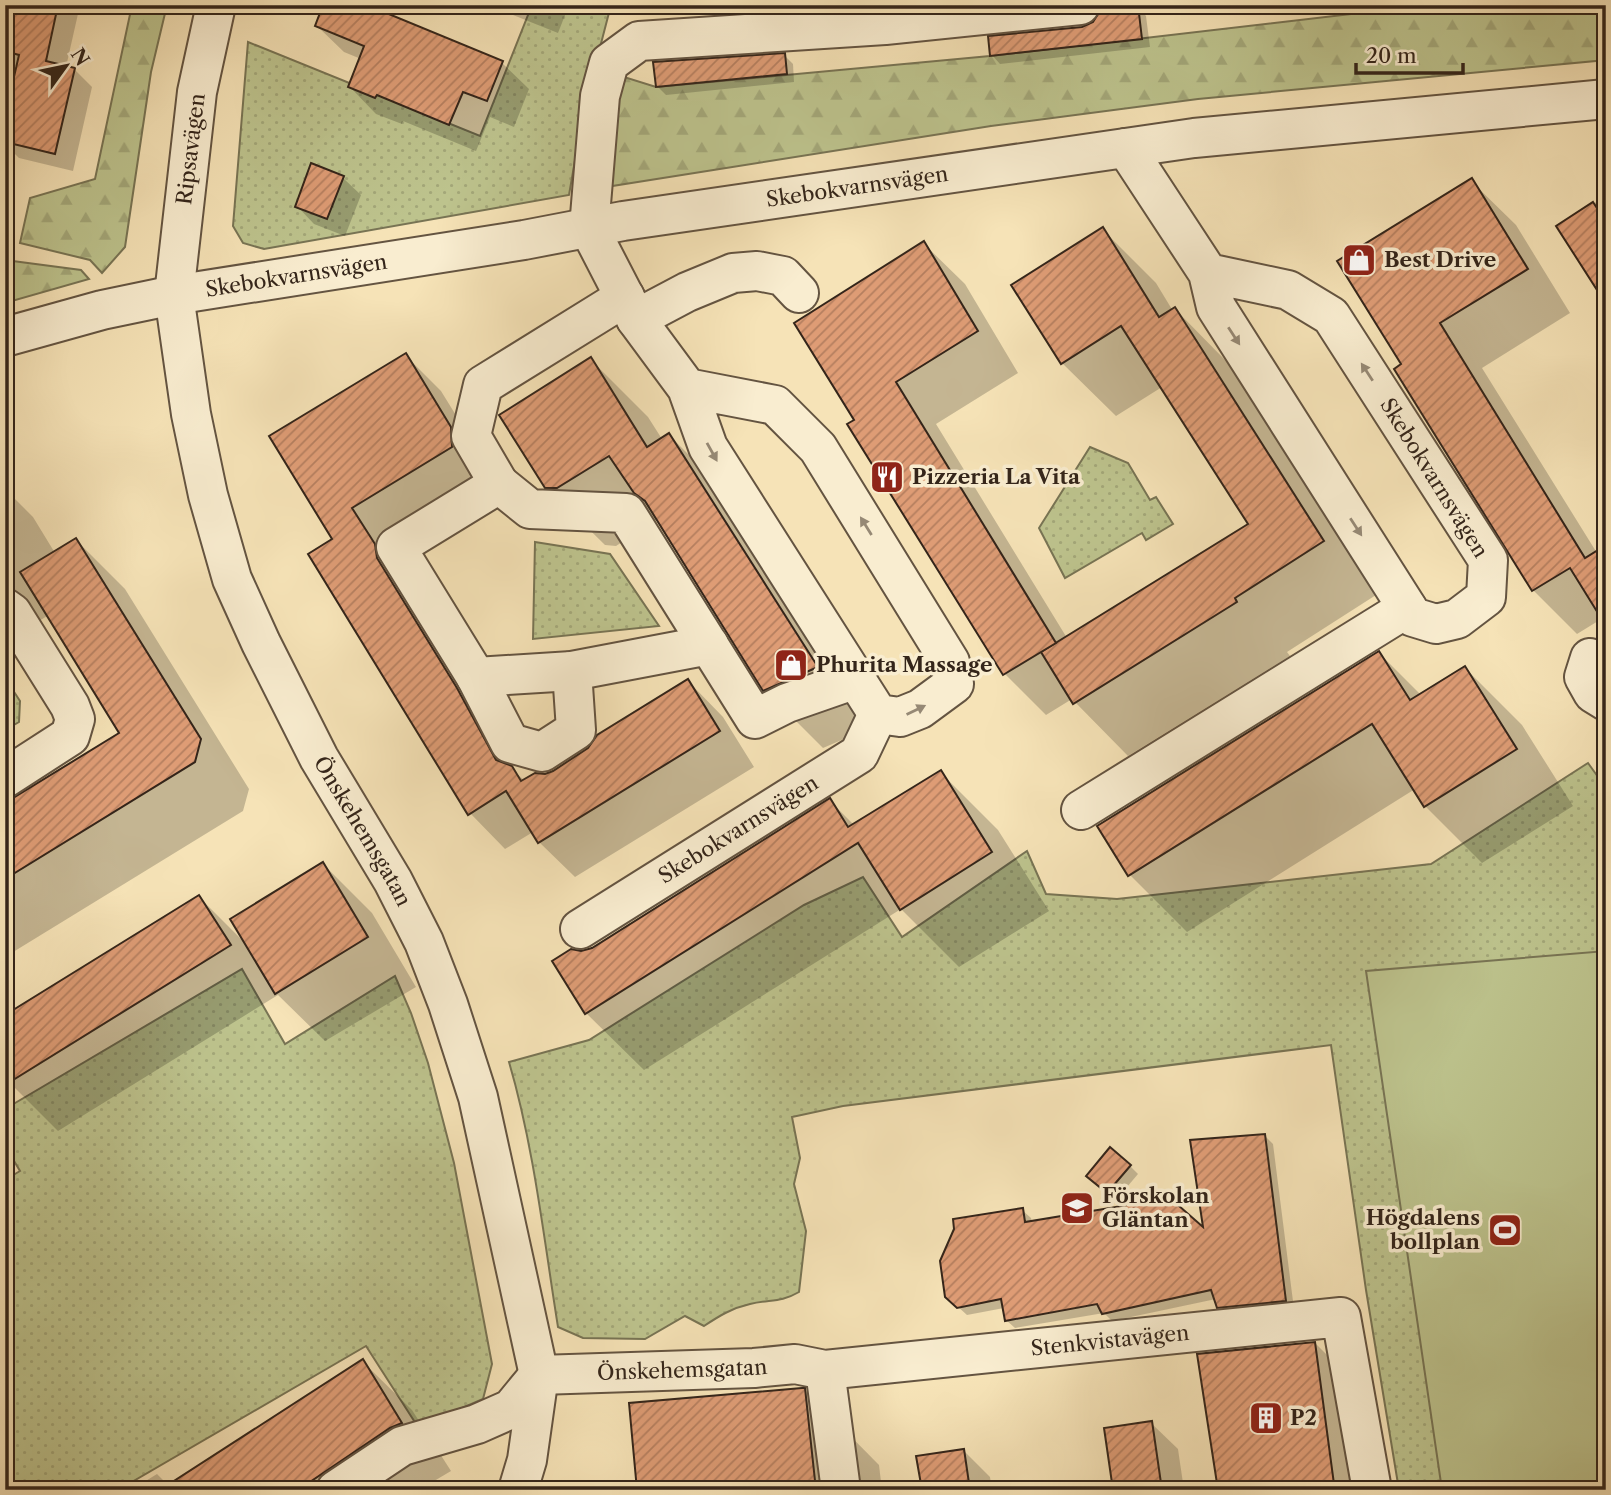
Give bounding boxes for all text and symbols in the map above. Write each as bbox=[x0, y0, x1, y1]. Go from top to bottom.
north arrow bbox=[32, 32, 102, 102]
scale bar bbox=[1356, 32, 1462, 76]
text: 20 m bbox=[1366, 43, 1417, 68]
text: N bbox=[66, 44, 94, 70]
street label: Ripsavägen bbox=[171, 92, 210, 206]
street label: Skebokvarnsvägen bbox=[764, 161, 950, 212]
shop icon: Best Drive bbox=[1340, 241, 1378, 279]
place label: Best Drive bbox=[1384, 247, 1496, 272]
street label: Skebokvarnsvägen bbox=[204, 249, 389, 302]
one-way arrow bbox=[1227, 326, 1240, 345]
one-way arrow bbox=[1361, 363, 1374, 382]
street label: Skebokvarnsvägen bbox=[1375, 393, 1494, 562]
one-way arrow bbox=[706, 442, 718, 462]
restaurant icon: Pizzeria La Vita bbox=[868, 458, 906, 496]
place label: Pizzeria La Vita bbox=[912, 464, 1081, 489]
one-way arrow bbox=[860, 517, 873, 536]
one-way arrow bbox=[1349, 518, 1362, 537]
shop icon: Phurita Massage bbox=[772, 646, 810, 684]
place label: Phurita Massage bbox=[816, 652, 993, 677]
one-way arrow bbox=[906, 704, 926, 715]
street label: Önskehemsgatan bbox=[309, 751, 417, 910]
street label: Skebokvarnsvägen bbox=[654, 770, 823, 889]
place label: Förskolan Gläntan bbox=[1102, 1183, 1210, 1232]
school or university icon: Förskolan Gläntan bbox=[1058, 1189, 1096, 1227]
place label: Högdalens bollplan bbox=[1366, 1205, 1481, 1254]
sports icon: Högdalens bollplan bbox=[1486, 1211, 1524, 1249]
street label: Stenkvistavägen bbox=[1029, 1320, 1190, 1361]
street label: Önskehemsgatan bbox=[597, 1354, 768, 1385]
building icon: P2 bbox=[1247, 1399, 1285, 1437]
place label: P2 bbox=[1290, 1405, 1317, 1430]

